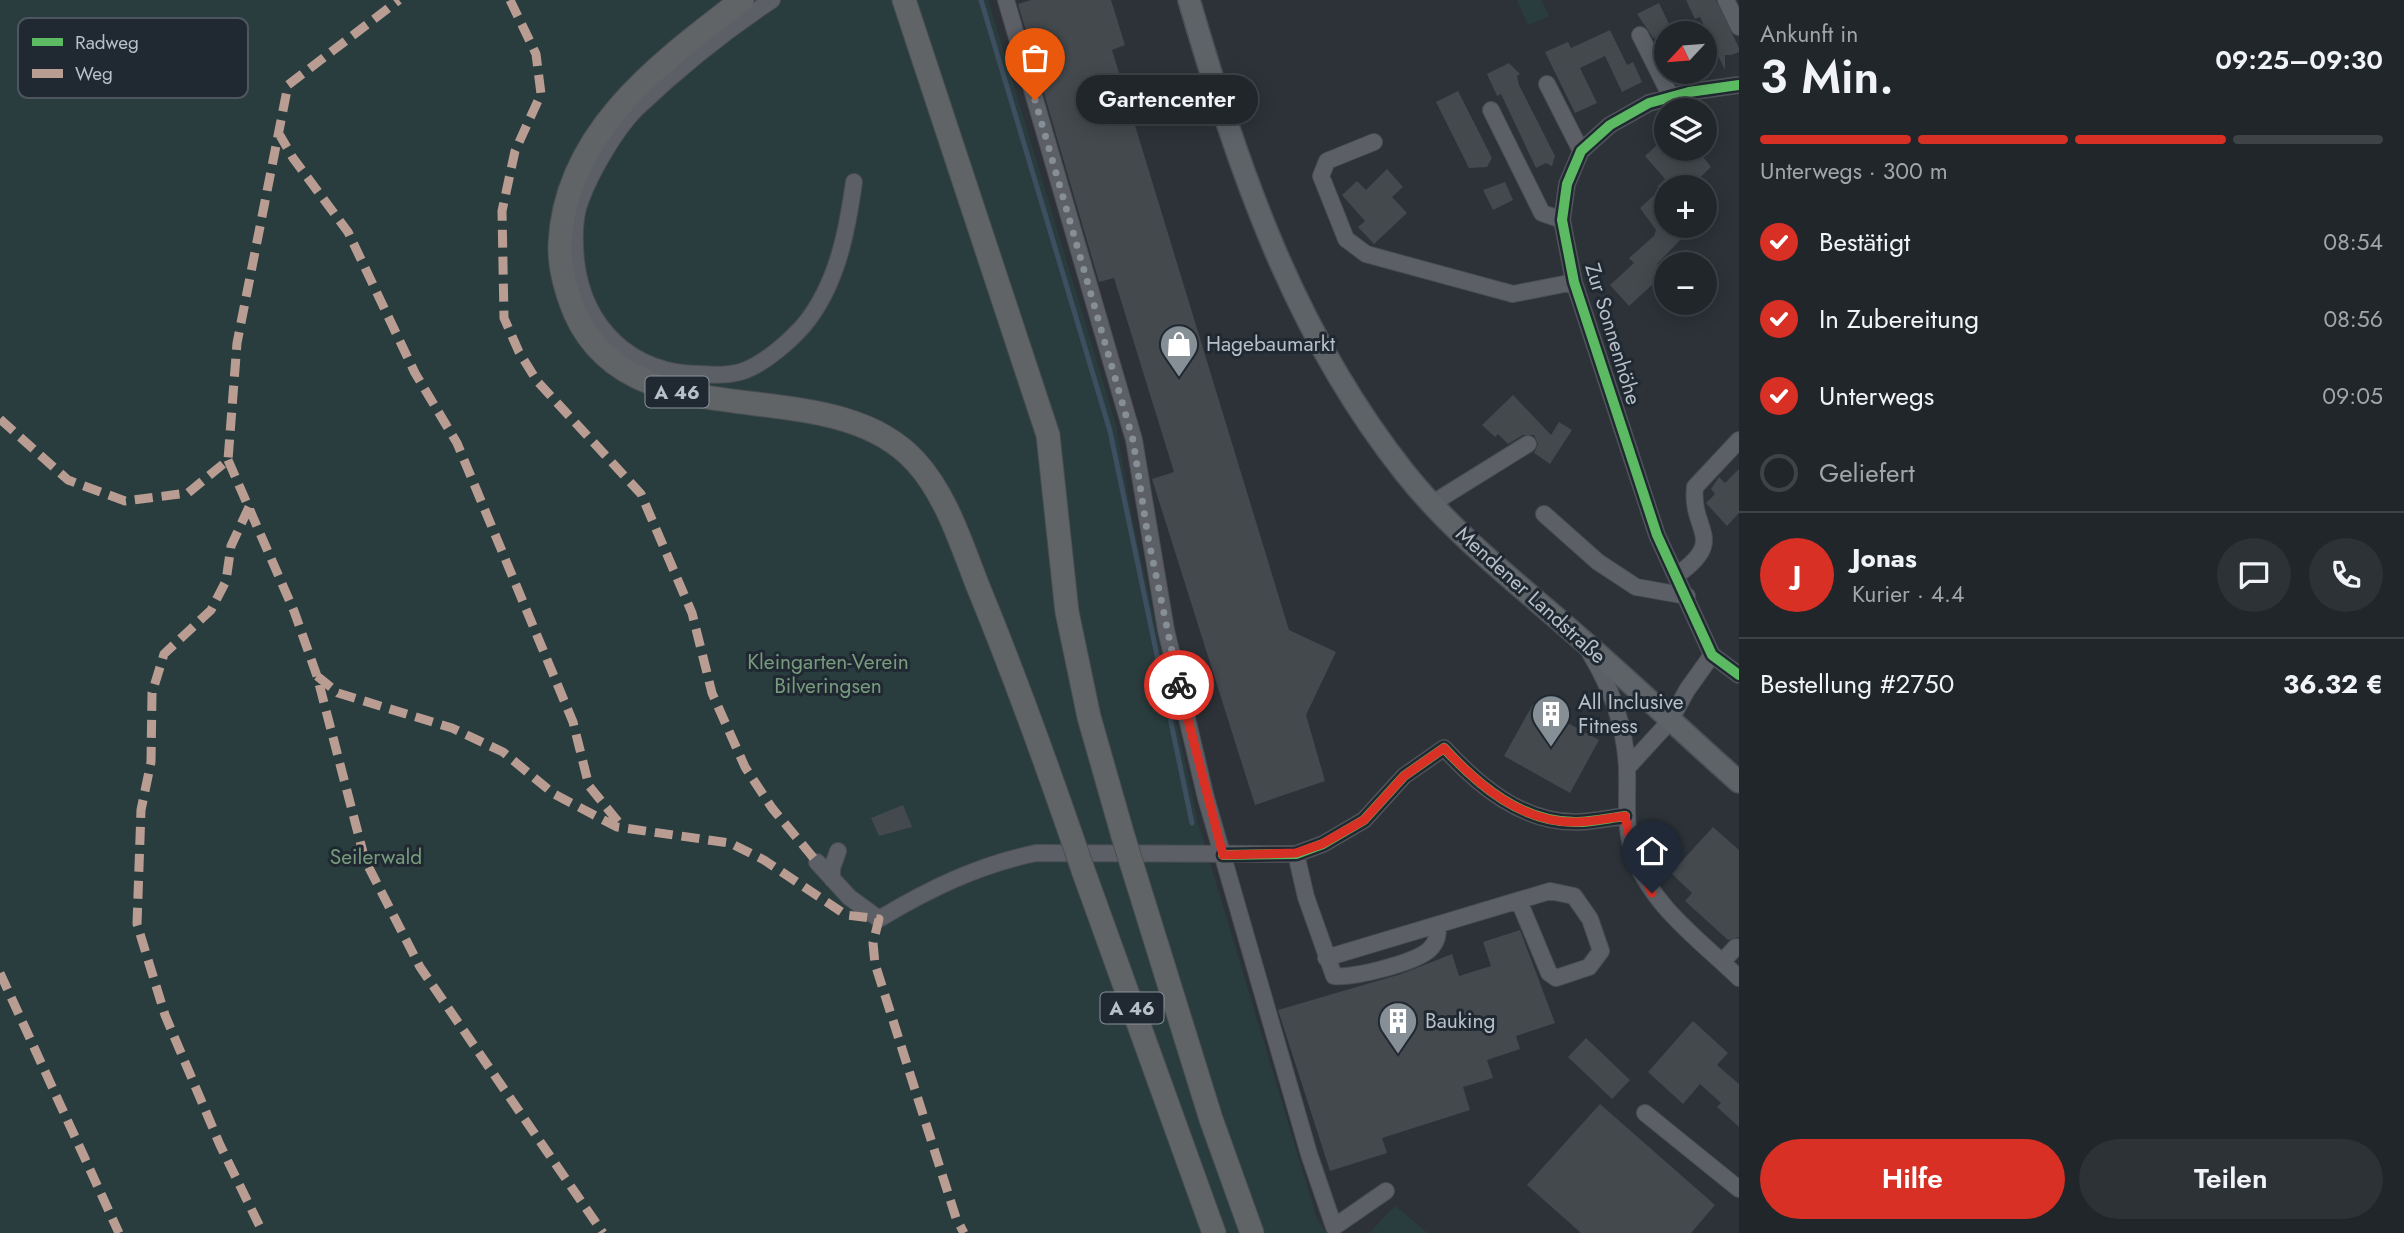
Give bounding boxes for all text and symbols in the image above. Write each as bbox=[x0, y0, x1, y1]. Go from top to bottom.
text: Ankunft in bbox=[1760, 17, 1858, 51]
legend bbox=[18, 18, 248, 98]
north arrow bbox=[1654, 21, 1717, 84]
map controls bbox=[1654, 21, 1717, 315]
pin bbox=[1005, 28, 1065, 100]
text: Radweg bbox=[75, 29, 139, 56]
icon: bag bbox=[1016, 39, 1054, 77]
text: 09:25–09:30 bbox=[2215, 41, 2383, 79]
text: 3 Min. bbox=[1760, 44, 1894, 110]
text: Weg bbox=[75, 60, 113, 87]
callout: Gartencenter bbox=[1077, 76, 1259, 124]
text: Gartencenter bbox=[1098, 82, 1236, 116]
button: layers bbox=[1654, 98, 1717, 161]
text: Unterwegs · 300 m bbox=[1760, 154, 1948, 188]
button: + bbox=[1654, 175, 1717, 238]
icon: check bbox=[1760, 223, 1798, 261]
text: Bestätigt bbox=[1819, 223, 1910, 261]
text: 08:54 bbox=[2323, 225, 2383, 259]
button: − bbox=[1654, 252, 1717, 315]
street label: Zur Sonnenhöhe bbox=[1577, 260, 1649, 409]
icon: check bbox=[1760, 300, 1798, 338]
text: In Zubereitung bbox=[1819, 300, 1979, 338]
text: 08:56 bbox=[2324, 302, 2383, 336]
shop icon: Hagebaumarkt bbox=[1158, 323, 1200, 378]
place label: Hagebaumarkt bbox=[1206, 329, 1335, 359]
road number: A 46 bbox=[646, 376, 708, 408]
icon: check bbox=[1760, 377, 1798, 415]
text: Unterwegs bbox=[1819, 377, 1934, 415]
text: 09:05 bbox=[2322, 379, 2383, 413]
text: Geliefert bbox=[1819, 454, 1915, 492]
street label: Mendener Landstraße bbox=[1449, 519, 1613, 671]
button: chat bbox=[2217, 538, 2291, 612]
button: phone bbox=[2309, 538, 2383, 612]
text: Jonas bbox=[1852, 539, 1917, 577]
text: J bbox=[1793, 556, 1801, 594]
text: Kurier · 4.4 bbox=[1852, 577, 1964, 611]
park label: Kleingarten-Verein Bilveringsen bbox=[747, 647, 909, 701]
courier bbox=[1144, 650, 1214, 720]
text: Bestellung #2750 bbox=[1760, 665, 1954, 703]
text: 36.32 € bbox=[2283, 665, 2383, 703]
icon: bike bbox=[1160, 666, 1198, 704]
place label: All Inclusive Fitness bbox=[1578, 687, 1684, 741]
building icon: All Inclusive Fitness bbox=[1530, 693, 1572, 748]
pin bbox=[1622, 821, 1682, 893]
icon: home bbox=[1633, 832, 1671, 870]
park label: Seilerwald bbox=[330, 842, 422, 872]
road number: A 46 bbox=[1100, 992, 1164, 1024]
building icon: Bauking bbox=[1377, 1000, 1419, 1055]
place label: Bauking bbox=[1425, 1006, 1496, 1036]
button: Hilfe bbox=[1760, 1139, 2065, 1219]
button: Teilen bbox=[2079, 1139, 2383, 1219]

